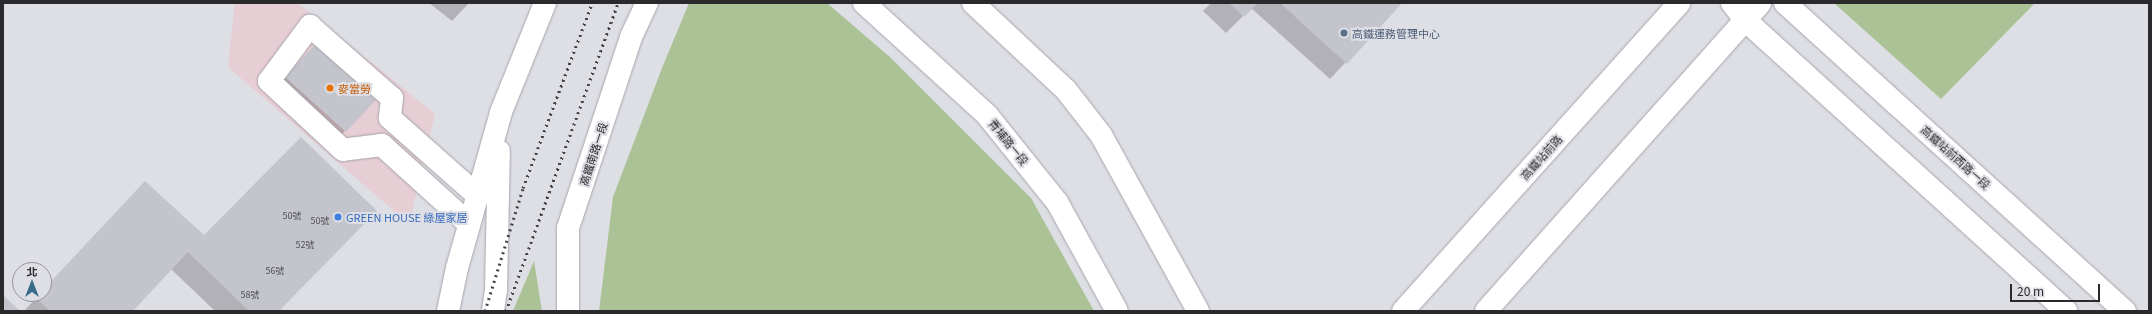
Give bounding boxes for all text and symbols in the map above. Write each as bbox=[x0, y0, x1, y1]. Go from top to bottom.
place label: 高鐵運務管理中心 bbox=[1352, 26, 1440, 40]
marker: 高鐵運務管理中心 bbox=[1339, 28, 1349, 38]
place label: 麥當勞 bbox=[338, 81, 371, 95]
marker: 麥當勞 bbox=[325, 83, 335, 93]
street label: 青埔路一段 bbox=[987, 116, 1031, 168]
street label: 高鐵南路一段 bbox=[577, 121, 609, 187]
street label: 高鐵站前西路一段 bbox=[1919, 123, 1993, 191]
street label: 高鐵站前路 bbox=[1518, 132, 1564, 182]
place label: GREEN HOUSE 綠屋家居 bbox=[346, 210, 467, 224]
house number: 50號 bbox=[283, 211, 301, 221]
marker: GREEN HOUSE 綠屋家居 bbox=[333, 212, 343, 222]
house number: 50號 bbox=[311, 216, 329, 226]
house number: 52號 bbox=[296, 240, 314, 250]
north arrow bbox=[12, 262, 52, 302]
text: 北 bbox=[27, 263, 38, 279]
house number: 56號 bbox=[266, 266, 284, 276]
scale bar bbox=[2012, 276, 2102, 302]
text: 20 m bbox=[2017, 282, 2044, 299]
house number: 58號 bbox=[241, 290, 259, 300]

